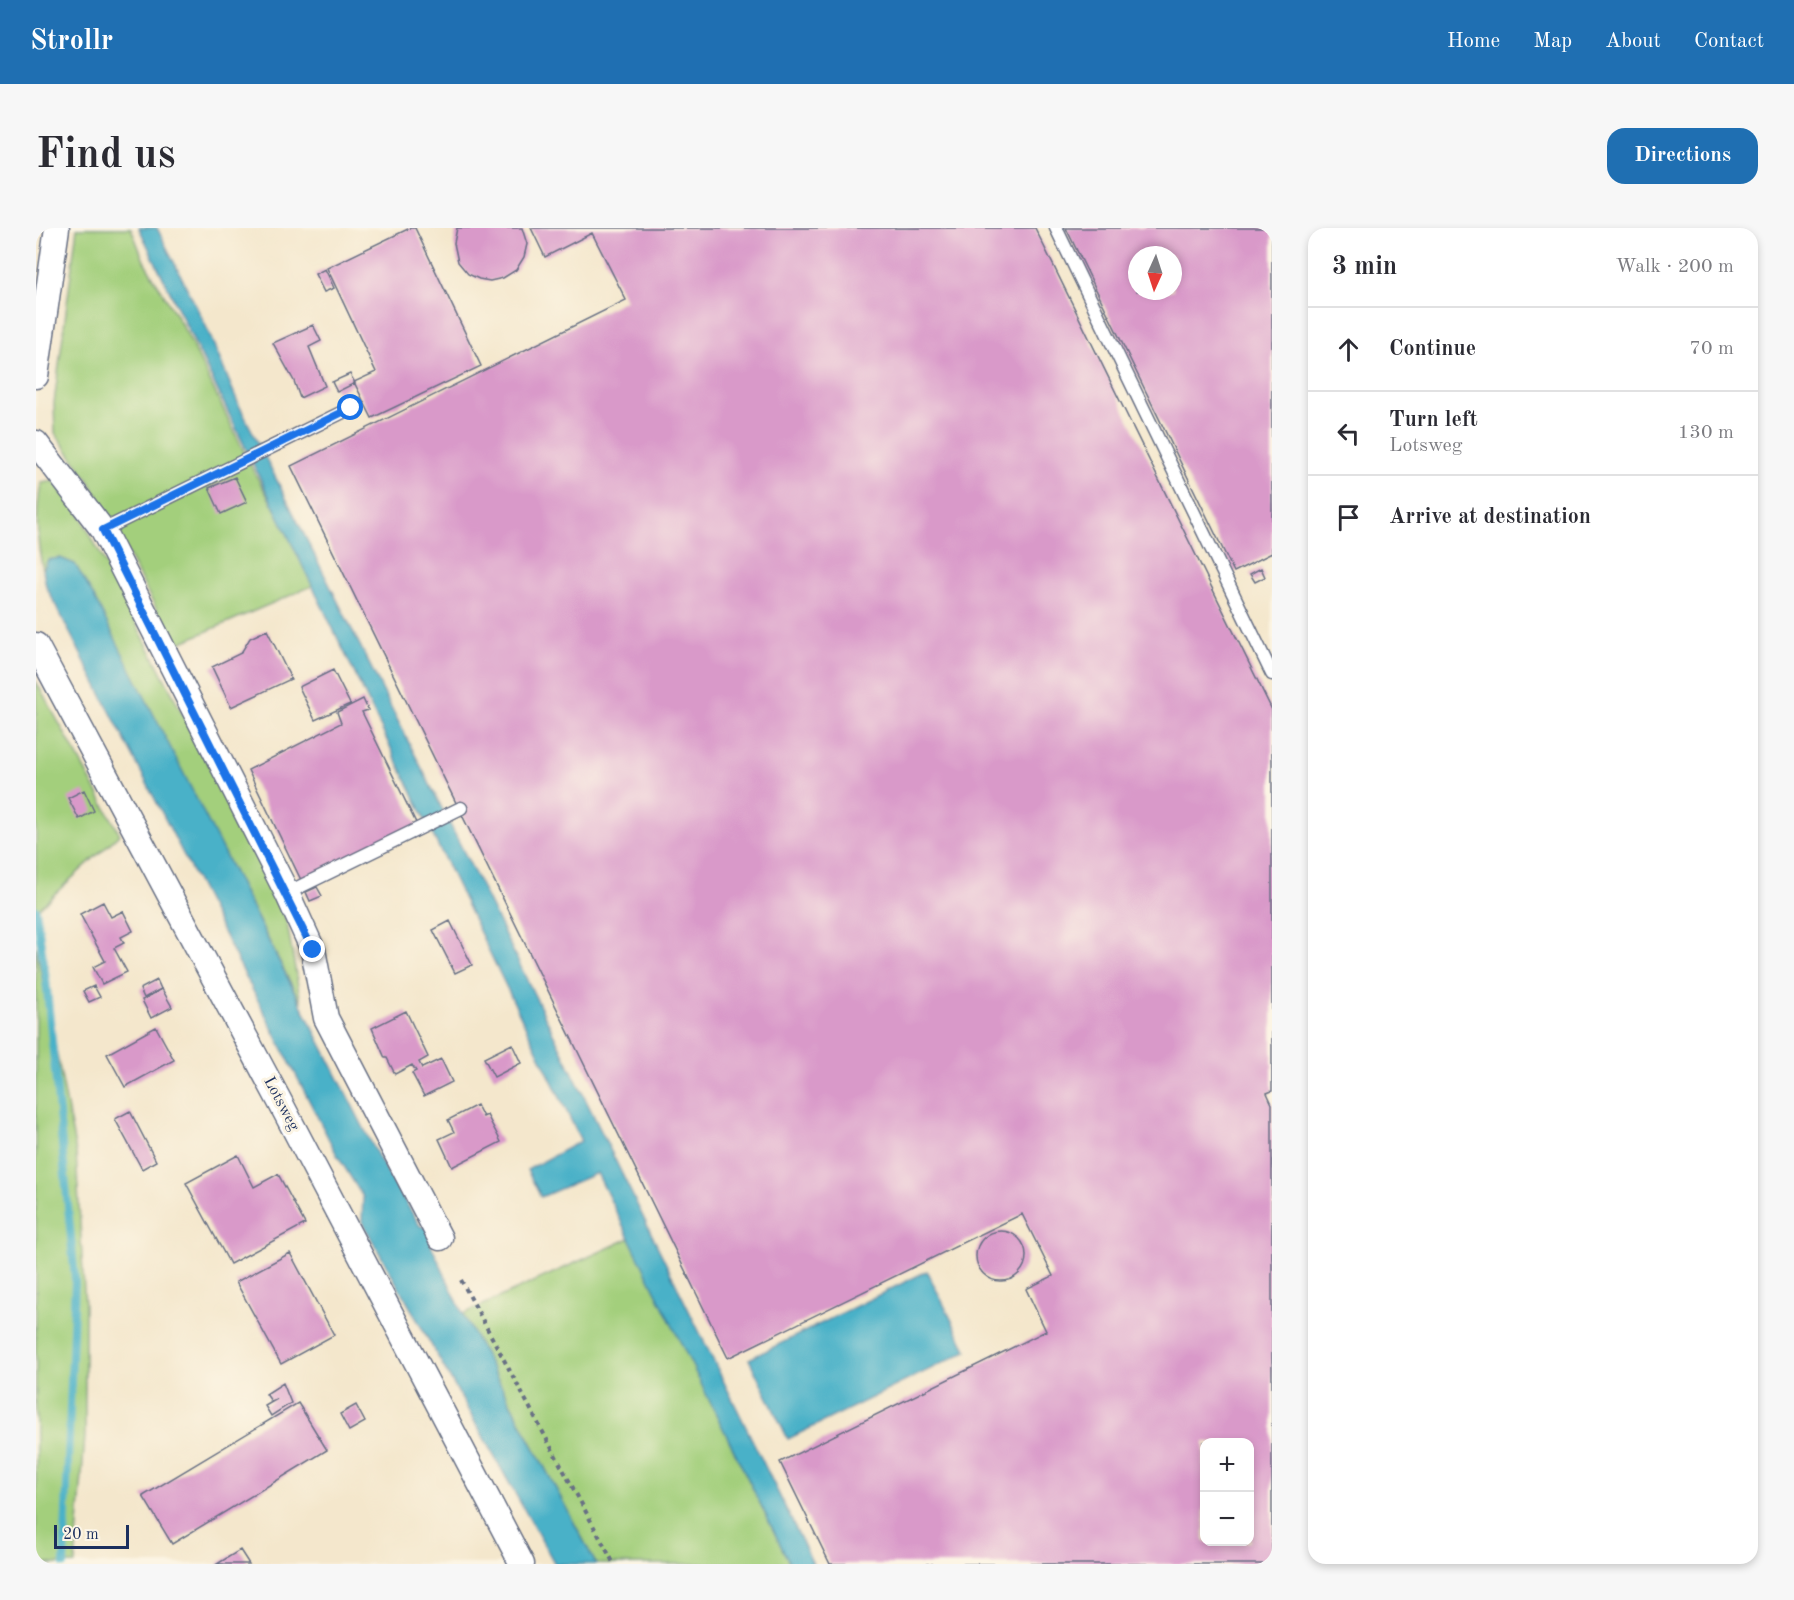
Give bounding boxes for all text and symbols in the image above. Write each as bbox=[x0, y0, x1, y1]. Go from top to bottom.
text: Strollr bbox=[30, 28, 113, 56]
text: Home bbox=[1447, 31, 1500, 52]
text: Map bbox=[1533, 31, 1572, 52]
text: About bbox=[1605, 31, 1661, 52]
text: Contact bbox=[1694, 31, 1764, 52]
button: Directions bbox=[1607, 128, 1758, 184]
text: Find us bbox=[36, 135, 175, 177]
north arrow bbox=[1128, 246, 1182, 300]
text: 3 min bbox=[1332, 254, 1397, 280]
text: Walk · 200 m bbox=[1615, 257, 1734, 277]
icon: ahead bbox=[1332, 333, 1365, 366]
text: Continue bbox=[1389, 338, 1476, 360]
text: 70 m bbox=[1689, 339, 1734, 359]
route start bbox=[337, 394, 363, 420]
text: Turn left bbox=[1389, 409, 1478, 431]
icon: left bbox=[1332, 417, 1365, 450]
text: 130 m bbox=[1678, 423, 1734, 443]
text: Lotsweg bbox=[1389, 436, 1463, 456]
icon: arrive bbox=[1332, 501, 1365, 534]
text: Arrive at destination bbox=[1389, 506, 1591, 528]
route end bbox=[299, 936, 325, 962]
street label: Lotsweg bbox=[260, 1074, 302, 1134]
map controls bbox=[1200, 1438, 1254, 1546]
button: + bbox=[1200, 1438, 1254, 1492]
button: − bbox=[1200, 1492, 1254, 1546]
scale bar bbox=[54, 1522, 129, 1550]
text: 20 m bbox=[63, 1527, 99, 1543]

